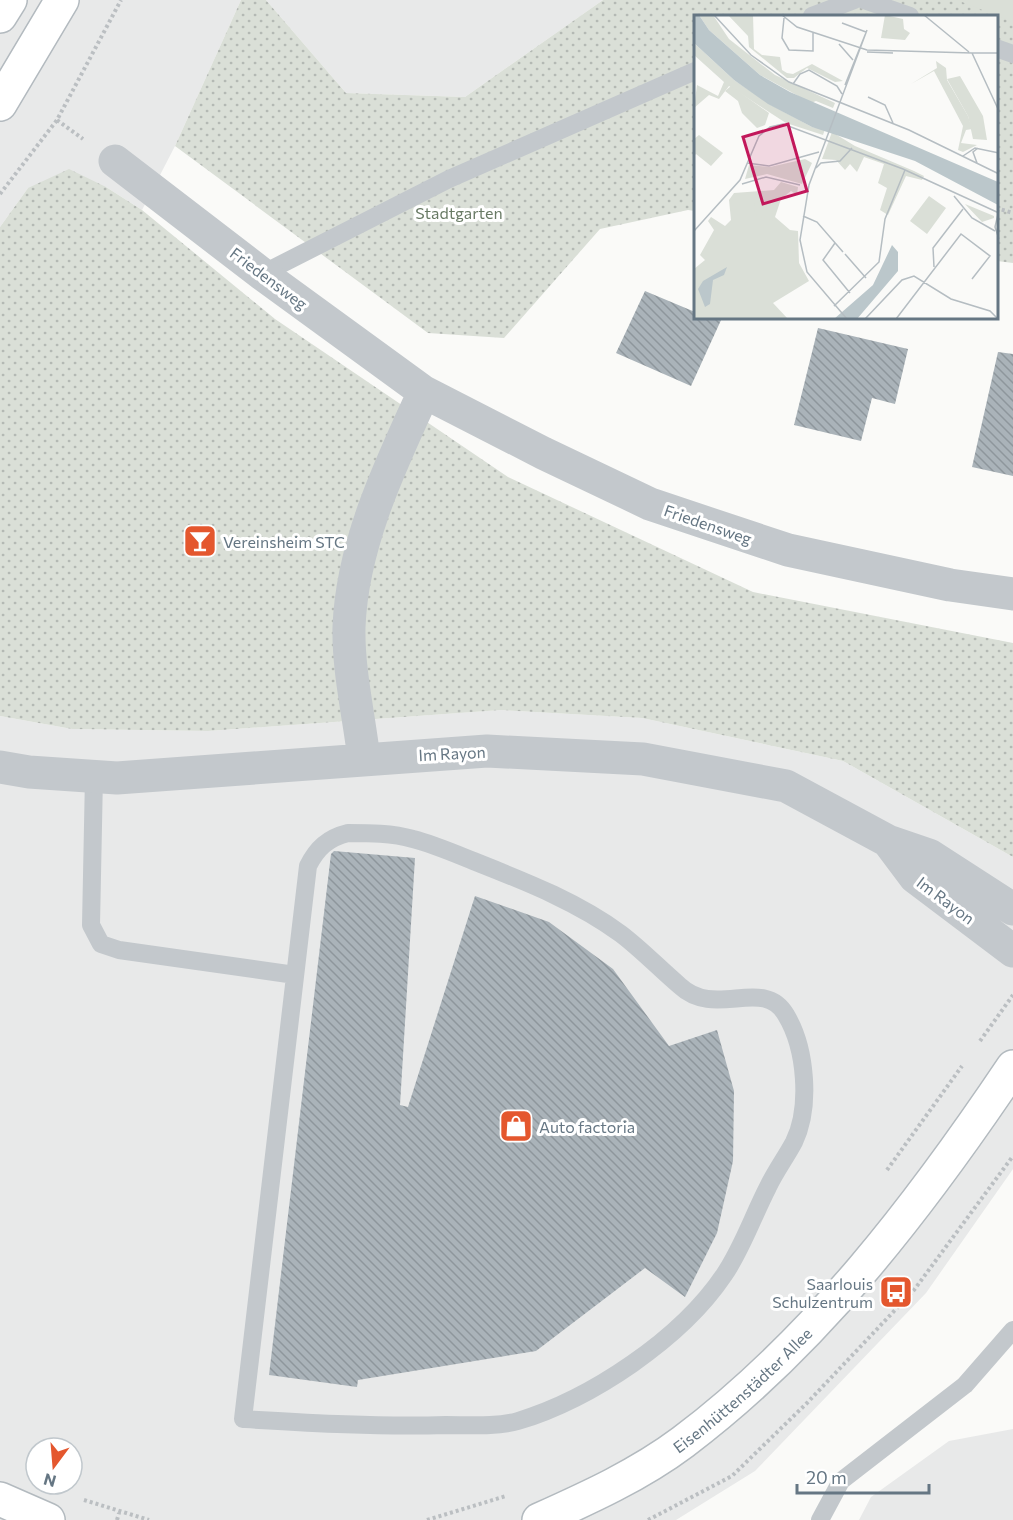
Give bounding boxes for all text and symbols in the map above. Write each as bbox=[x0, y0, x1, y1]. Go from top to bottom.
inset map bbox=[694, 15, 998, 320]
park label: Stadtgarten bbox=[415, 203, 503, 222]
street label: Friedensweg bbox=[227, 243, 312, 313]
street label: Friedensweg bbox=[662, 500, 755, 548]
bar icon: Vereinsheim STC bbox=[182, 523, 218, 559]
place label: Vereinsheim STC bbox=[223, 532, 345, 551]
street label: Im Rayon bbox=[418, 742, 486, 764]
street label: Im Rayon bbox=[913, 872, 979, 928]
shop icon: Auto factoria bbox=[498, 1108, 534, 1144]
place label: Auto factoria bbox=[539, 1117, 635, 1136]
place label: Saarlouis Schulzentrum bbox=[772, 1274, 873, 1311]
bus stop icon: Saarlouis Schulzentrum bbox=[878, 1274, 914, 1310]
street label: Eisenhüttenstädter Allee bbox=[669, 1323, 815, 1456]
north arrow bbox=[24, 1436, 84, 1496]
scale bar bbox=[797, 1457, 929, 1495]
text: 20 m bbox=[806, 1466, 847, 1488]
text: N bbox=[41, 1470, 58, 1492]

